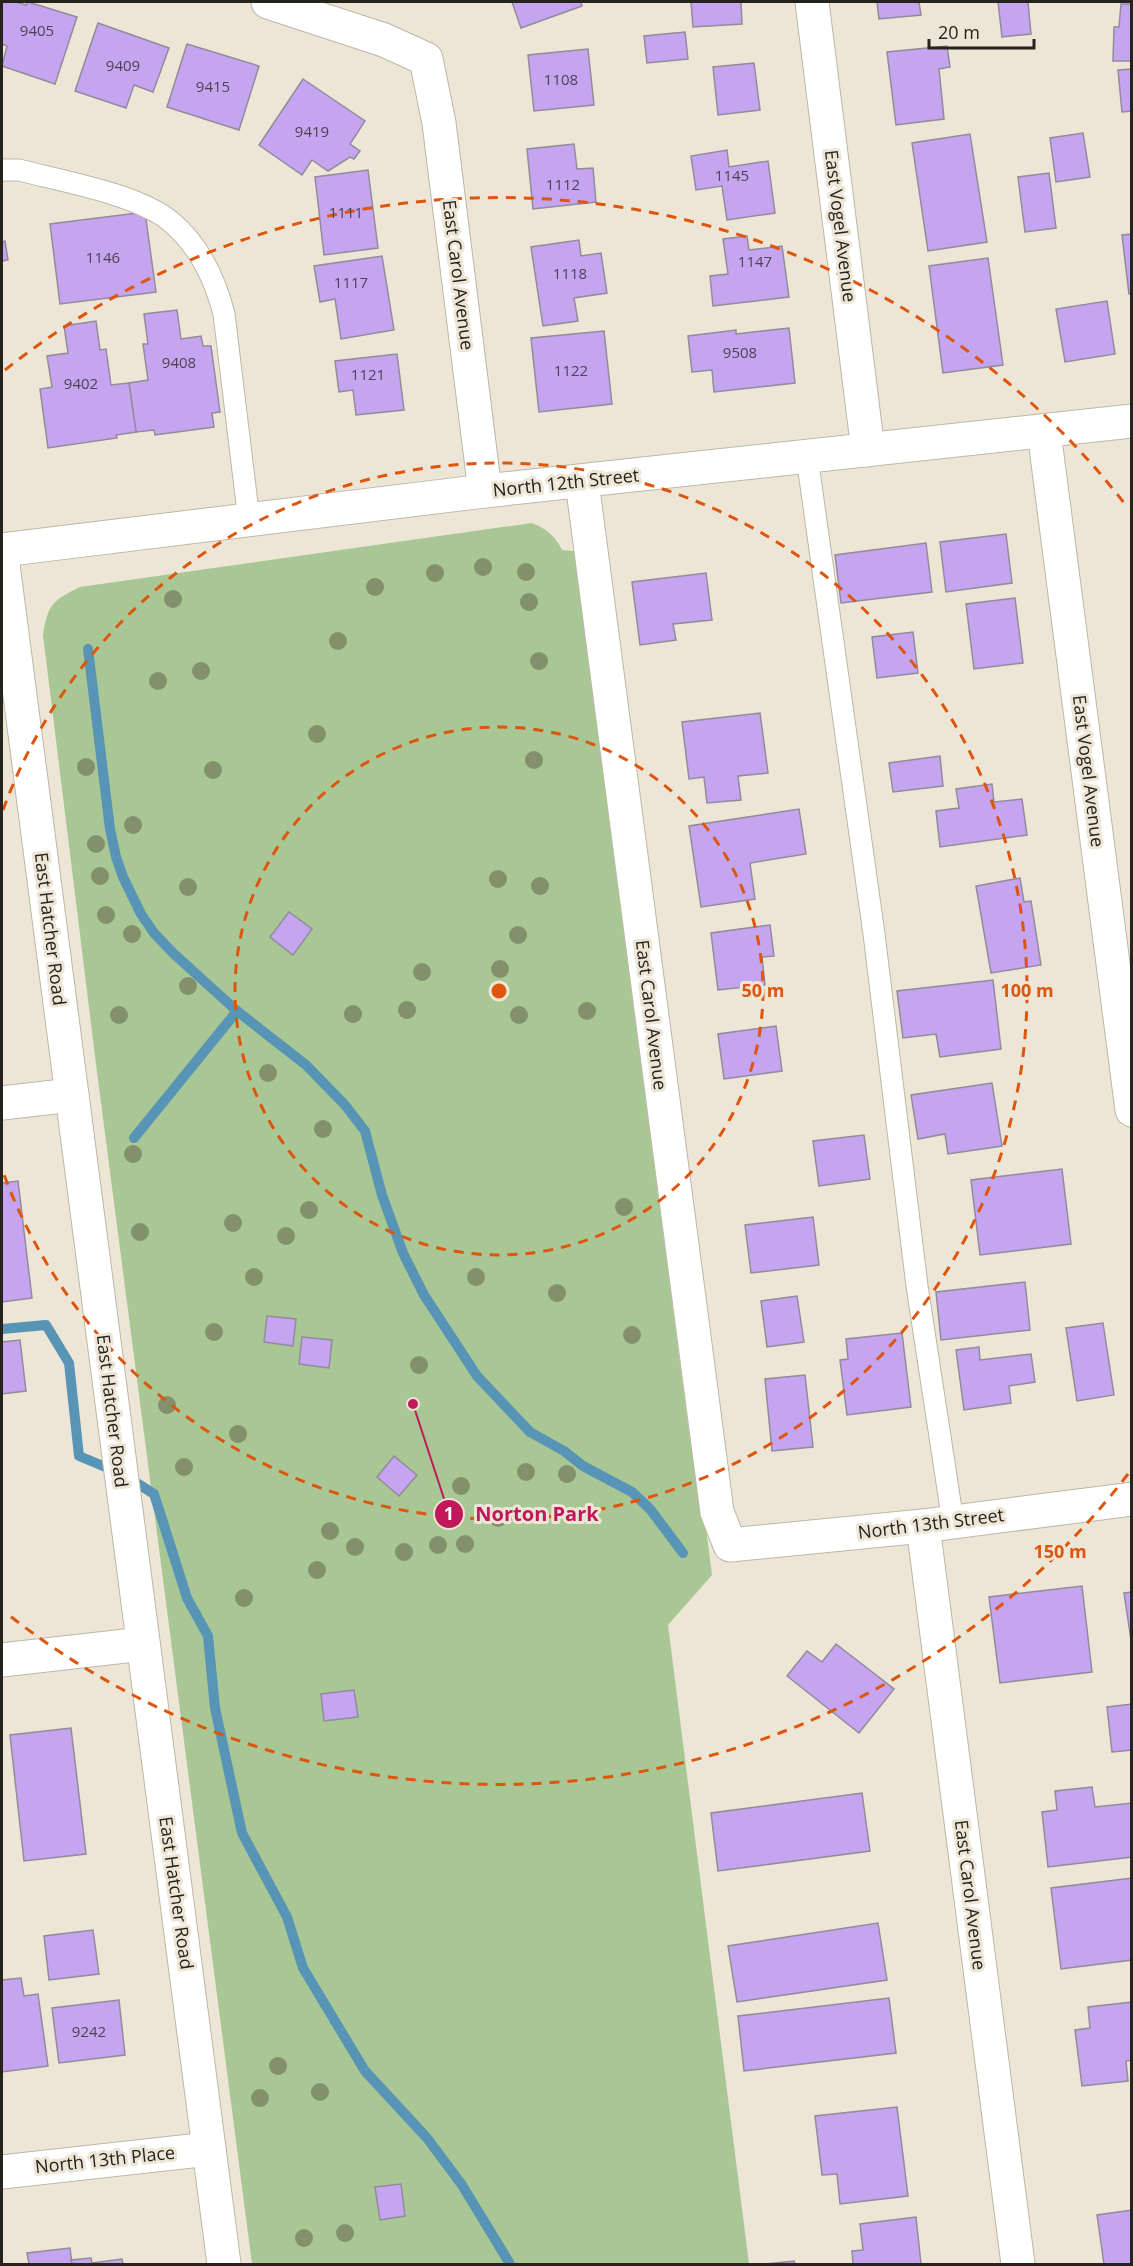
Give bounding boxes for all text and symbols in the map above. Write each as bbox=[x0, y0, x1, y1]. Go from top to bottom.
scale bar bbox=[929, 12, 1034, 50]
house number: 9405 bbox=[20, 20, 54, 40]
text: 20 m bbox=[938, 20, 980, 44]
house number: 9409 bbox=[106, 55, 140, 75]
house number: 1108 bbox=[544, 69, 578, 89]
house number: 9415 bbox=[196, 76, 230, 96]
house number: 9419 bbox=[295, 121, 329, 141]
street label: East Vogel Avenue bbox=[820, 148, 862, 303]
house number: 1145 bbox=[715, 165, 749, 185]
house number: 1112 bbox=[546, 174, 580, 194]
street label: East Carol Avenue bbox=[438, 198, 480, 351]
house number: 1111 bbox=[329, 202, 363, 222]
house number: 1146 bbox=[86, 247, 120, 267]
house number: 1147 bbox=[738, 251, 772, 271]
house number: 1118 bbox=[553, 263, 587, 283]
house number: 1117 bbox=[334, 272, 368, 292]
house number: 9508 bbox=[723, 342, 757, 362]
house number: 9408 bbox=[162, 352, 196, 372]
house number: 1122 bbox=[554, 360, 588, 380]
house number: 1121 bbox=[351, 364, 385, 384]
house number: 9402 bbox=[64, 373, 98, 393]
street label: North 12th Street bbox=[492, 462, 640, 502]
street label: East Vogel Avenue bbox=[1068, 693, 1110, 848]
street label: East Hatcher Road bbox=[30, 851, 72, 1007]
street label: East Carol Avenue bbox=[631, 938, 673, 1091]
text: 50 m bbox=[742, 978, 784, 1002]
text: 100 m bbox=[1000, 978, 1054, 1002]
centre of rings bbox=[489, 981, 509, 1001]
street label: East Hatcher Road bbox=[92, 1333, 134, 1489]
callout: Norton Park bbox=[434, 1495, 611, 1533]
text: Norton Park bbox=[475, 1500, 599, 1527]
text: 1 bbox=[444, 1501, 454, 1525]
street label: North 13th Street bbox=[857, 1502, 1005, 1544]
text: 150 m bbox=[1033, 1539, 1087, 1563]
street label: East Hatcher Road bbox=[154, 1815, 200, 1971]
street label: East Carol Avenue bbox=[950, 1818, 992, 1971]
house number: 9242 bbox=[72, 2021, 106, 2041]
street label: North 13th Place bbox=[34, 2140, 176, 2178]

